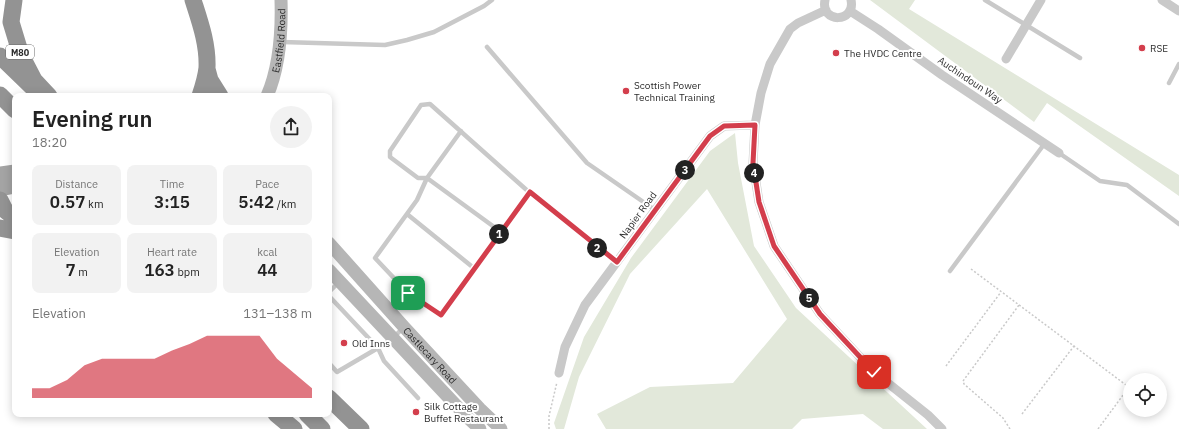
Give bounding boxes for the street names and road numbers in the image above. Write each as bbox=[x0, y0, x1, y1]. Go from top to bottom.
street label: Eastfield Road bbox=[269, 8, 288, 74]
road number: M80 bbox=[6, 45, 34, 59]
street label: Auchindoun Way bbox=[935, 54, 1005, 106]
street label: Napier Road bbox=[617, 189, 659, 241]
street label: Castlecary Road bbox=[401, 324, 460, 386]

